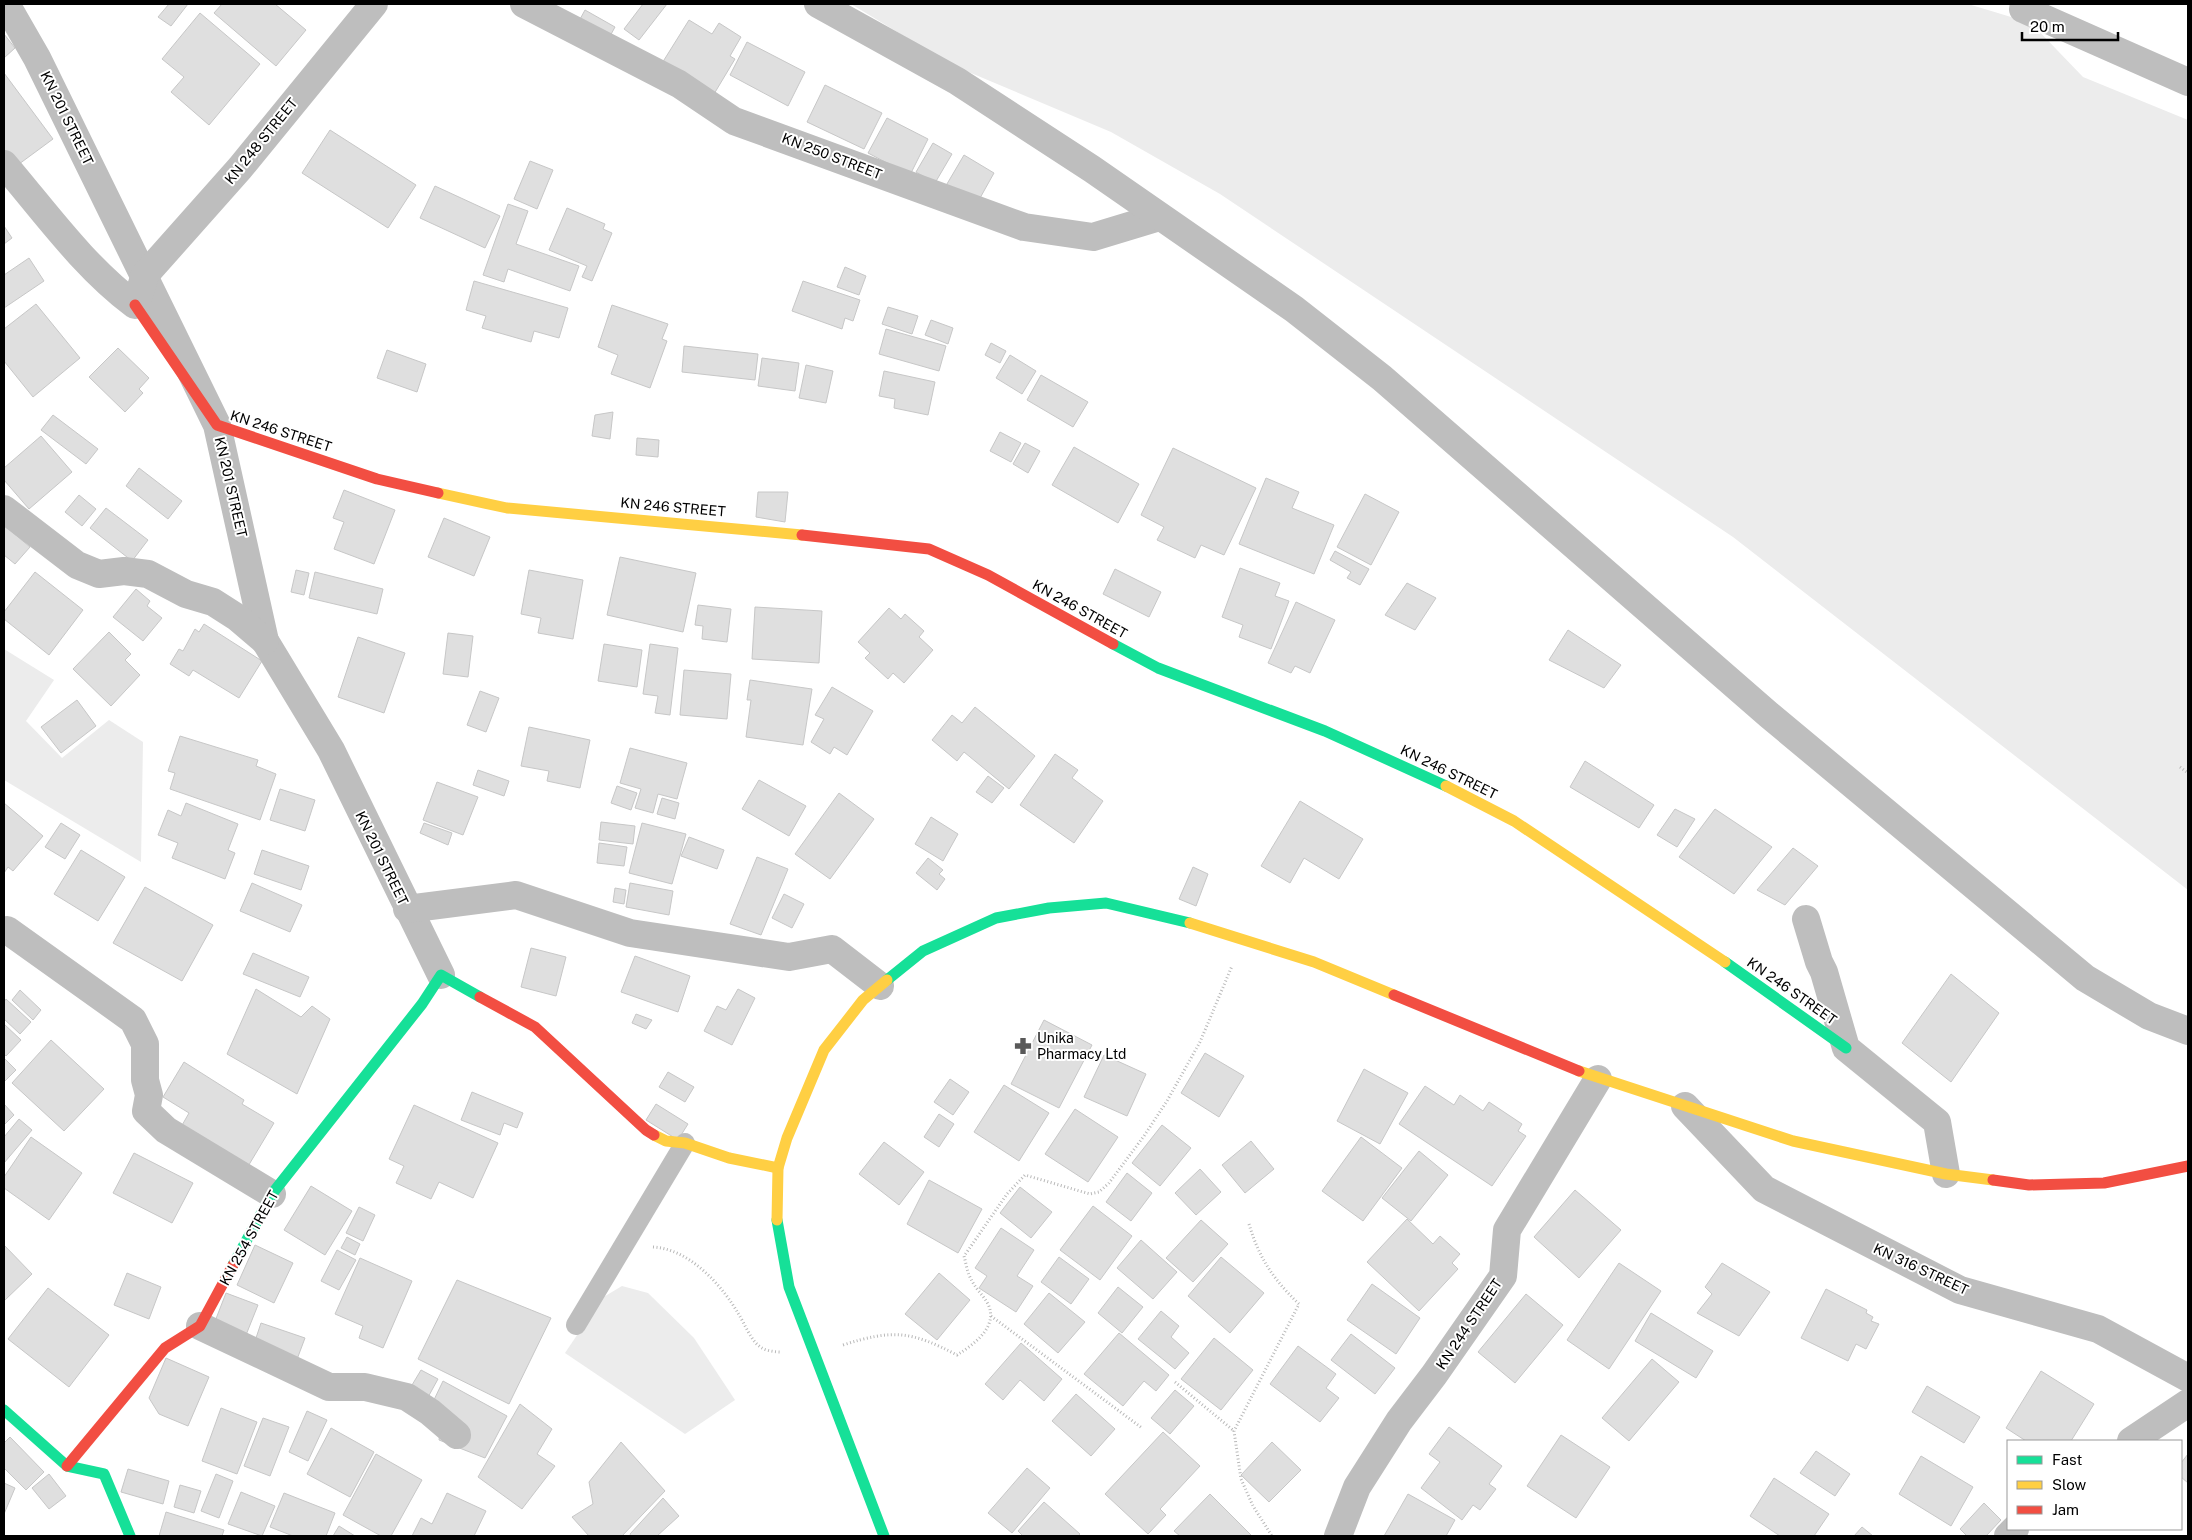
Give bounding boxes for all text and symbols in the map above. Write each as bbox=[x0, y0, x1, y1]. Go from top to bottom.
scale bar bbox=[2022, 10, 2118, 42]
text: 20 m bbox=[2030, 18, 2065, 35]
street label: KN 201 STREET bbox=[37, 68, 97, 168]
street label: KN 248 STREET bbox=[221, 95, 301, 187]
street label: KN 250 STREET bbox=[780, 130, 884, 182]
street label: KN 246 STREET bbox=[228, 407, 334, 455]
street label: KN 201 STREET bbox=[212, 435, 250, 539]
street label: KN 246 STREET bbox=[620, 494, 726, 520]
street label: KN 246 STREET bbox=[1030, 576, 1130, 642]
street label: KN 246 STREET bbox=[1398, 742, 1500, 802]
street label: KN 201 STREET bbox=[352, 808, 412, 908]
street label: KN 246 STREET bbox=[1744, 954, 1840, 1028]
place label: Unika Pharmacy Ltd bbox=[1037, 1030, 1126, 1062]
pharmacy icon: Unika Pharmacy Ltd bbox=[1013, 1036, 1033, 1056]
street label: KN 254 STREET bbox=[216, 1188, 282, 1288]
street label: KN 316 STREET bbox=[1871, 1240, 1971, 1298]
street label: KN 244 STREET bbox=[1433, 1276, 1505, 1372]
legend bbox=[2007, 1440, 2182, 1530]
text: Fast bbox=[2052, 1451, 2082, 1468]
text: Slow bbox=[2052, 1476, 2087, 1493]
text: Jam bbox=[2052, 1501, 2079, 1518]

